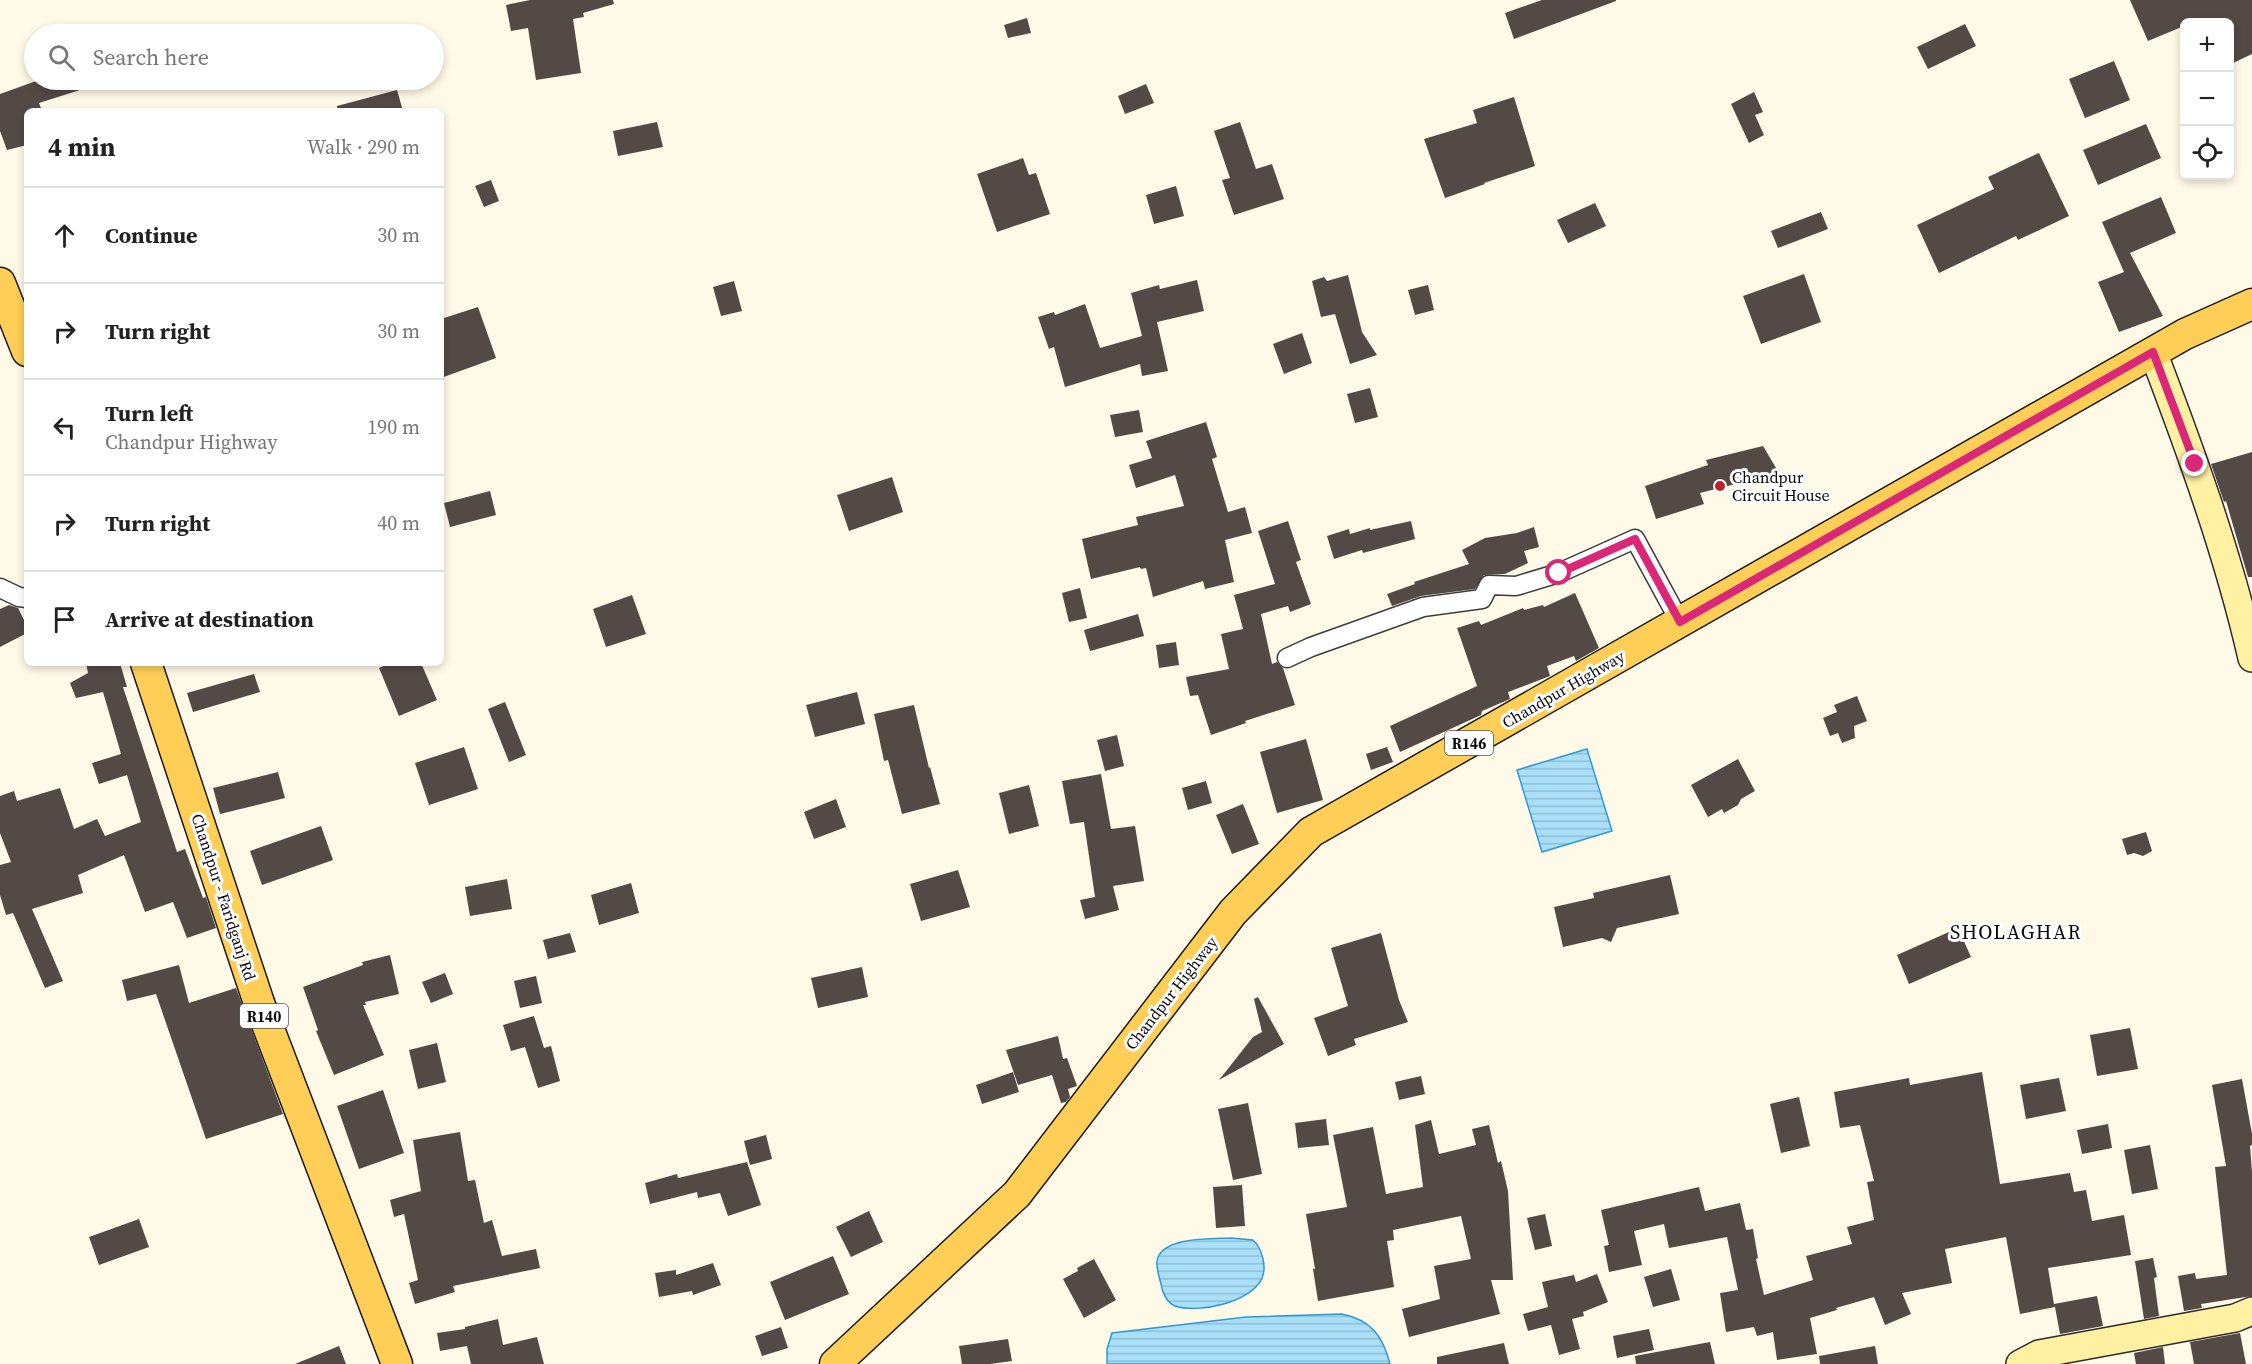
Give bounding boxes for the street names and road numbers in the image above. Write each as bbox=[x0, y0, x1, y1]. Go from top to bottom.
street label: Chandpur Highway bbox=[1498, 645, 1629, 733]
road number: R146 bbox=[1445, 731, 1493, 755]
street label: Chandpur - Faridganj Rd bbox=[187, 811, 261, 983]
street label: Chandpur Highway bbox=[1120, 931, 1223, 1054]
road number: R140 bbox=[240, 1004, 288, 1028]

